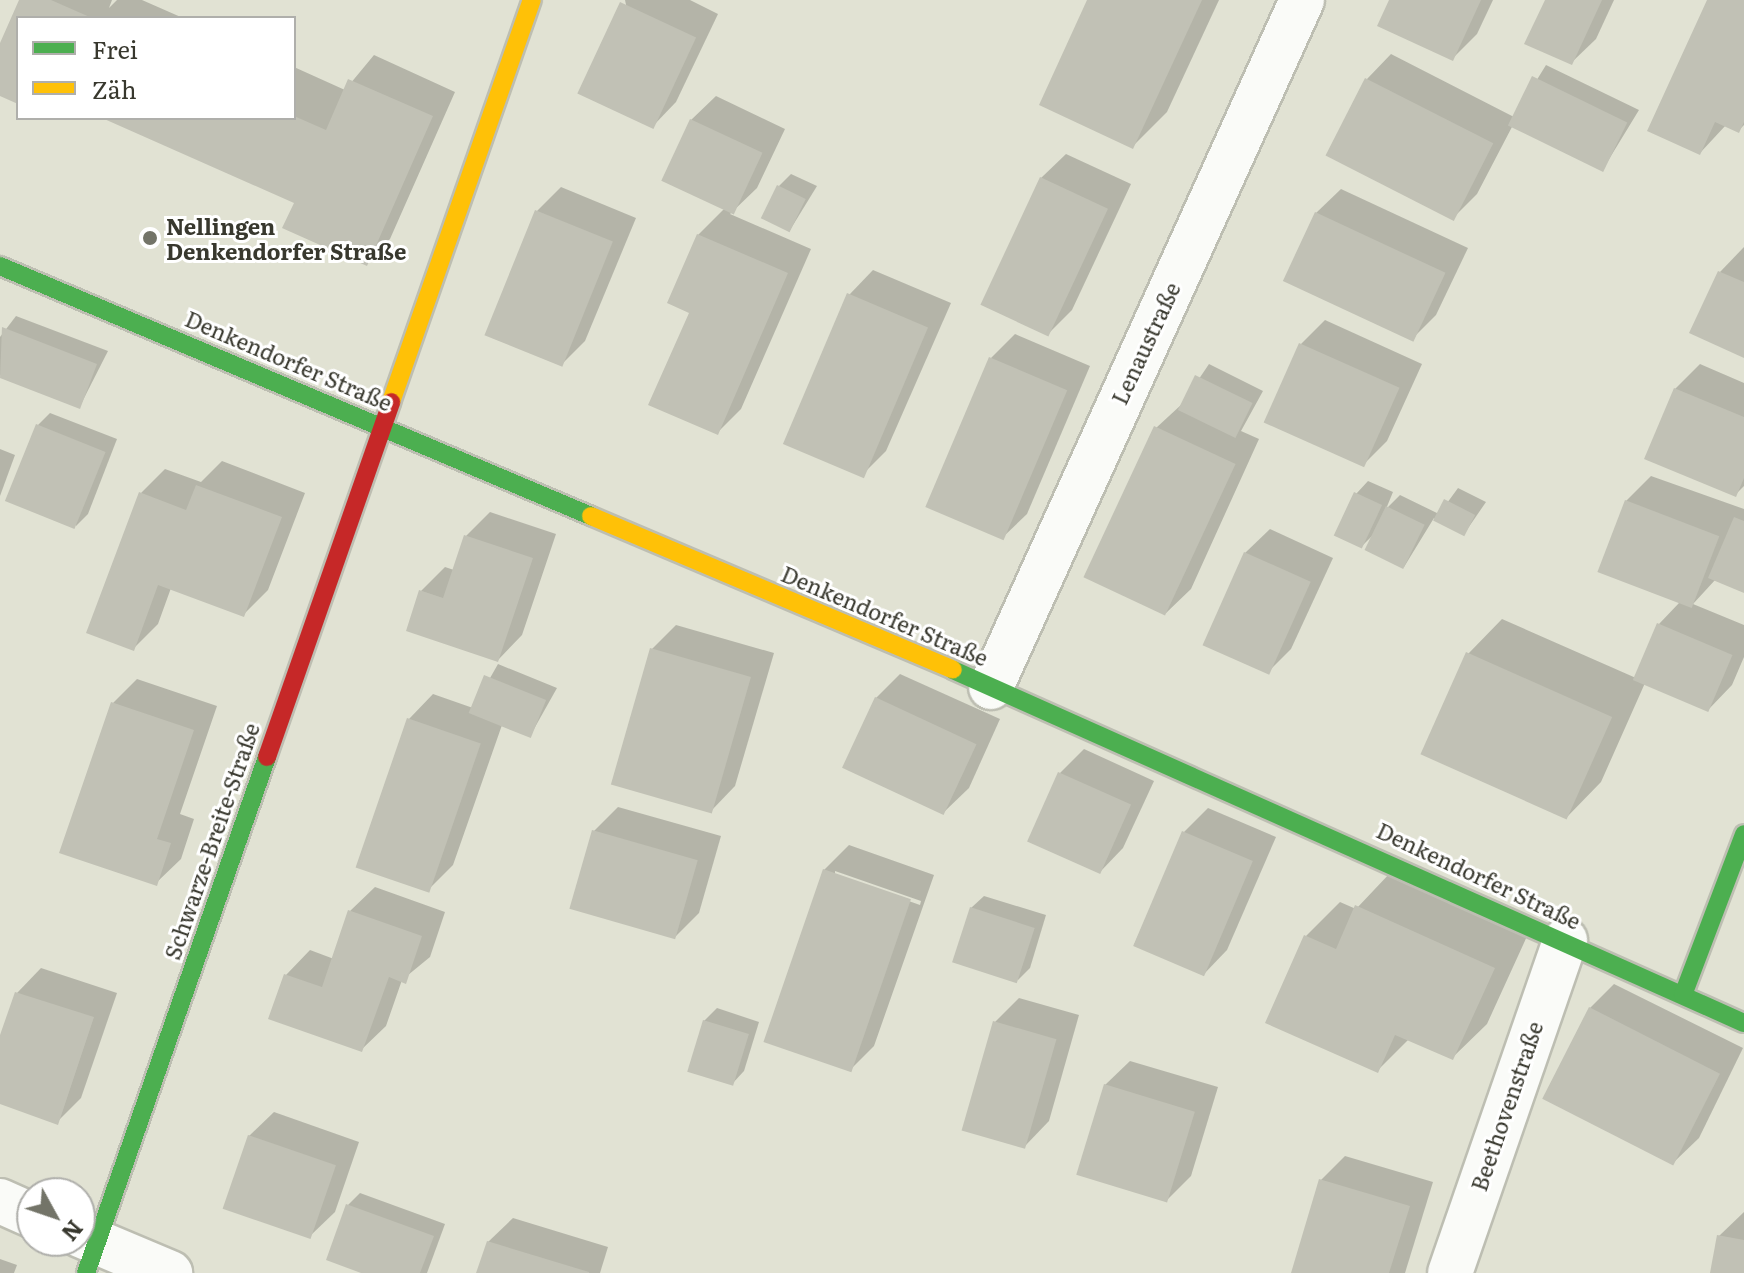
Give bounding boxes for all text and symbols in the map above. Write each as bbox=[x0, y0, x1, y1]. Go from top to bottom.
legend bbox=[16, 16, 296, 120]
text: Frei bbox=[92, 31, 138, 66]
text: Zäh bbox=[92, 71, 137, 106]
place label: Nellingen Denkendorfer Straße bbox=[166, 212, 406, 264]
marker: Nellingen Denkendorfer Straße bbox=[141, 229, 159, 247]
street label: Lenaustraße bbox=[1105, 278, 1185, 408]
street label: Denkendorfer Straße bbox=[182, 304, 396, 416]
street label: Denkendorfer Straße bbox=[778, 559, 992, 671]
street label: Schwarze-Breite-Straße bbox=[158, 719, 264, 963]
street label: Denkendorfer Straße bbox=[1373, 816, 1585, 934]
street label: Beethovenstraße bbox=[1465, 1018, 1547, 1194]
north arrow bbox=[16, 1177, 96, 1257]
text: N bbox=[55, 1214, 92, 1249]

